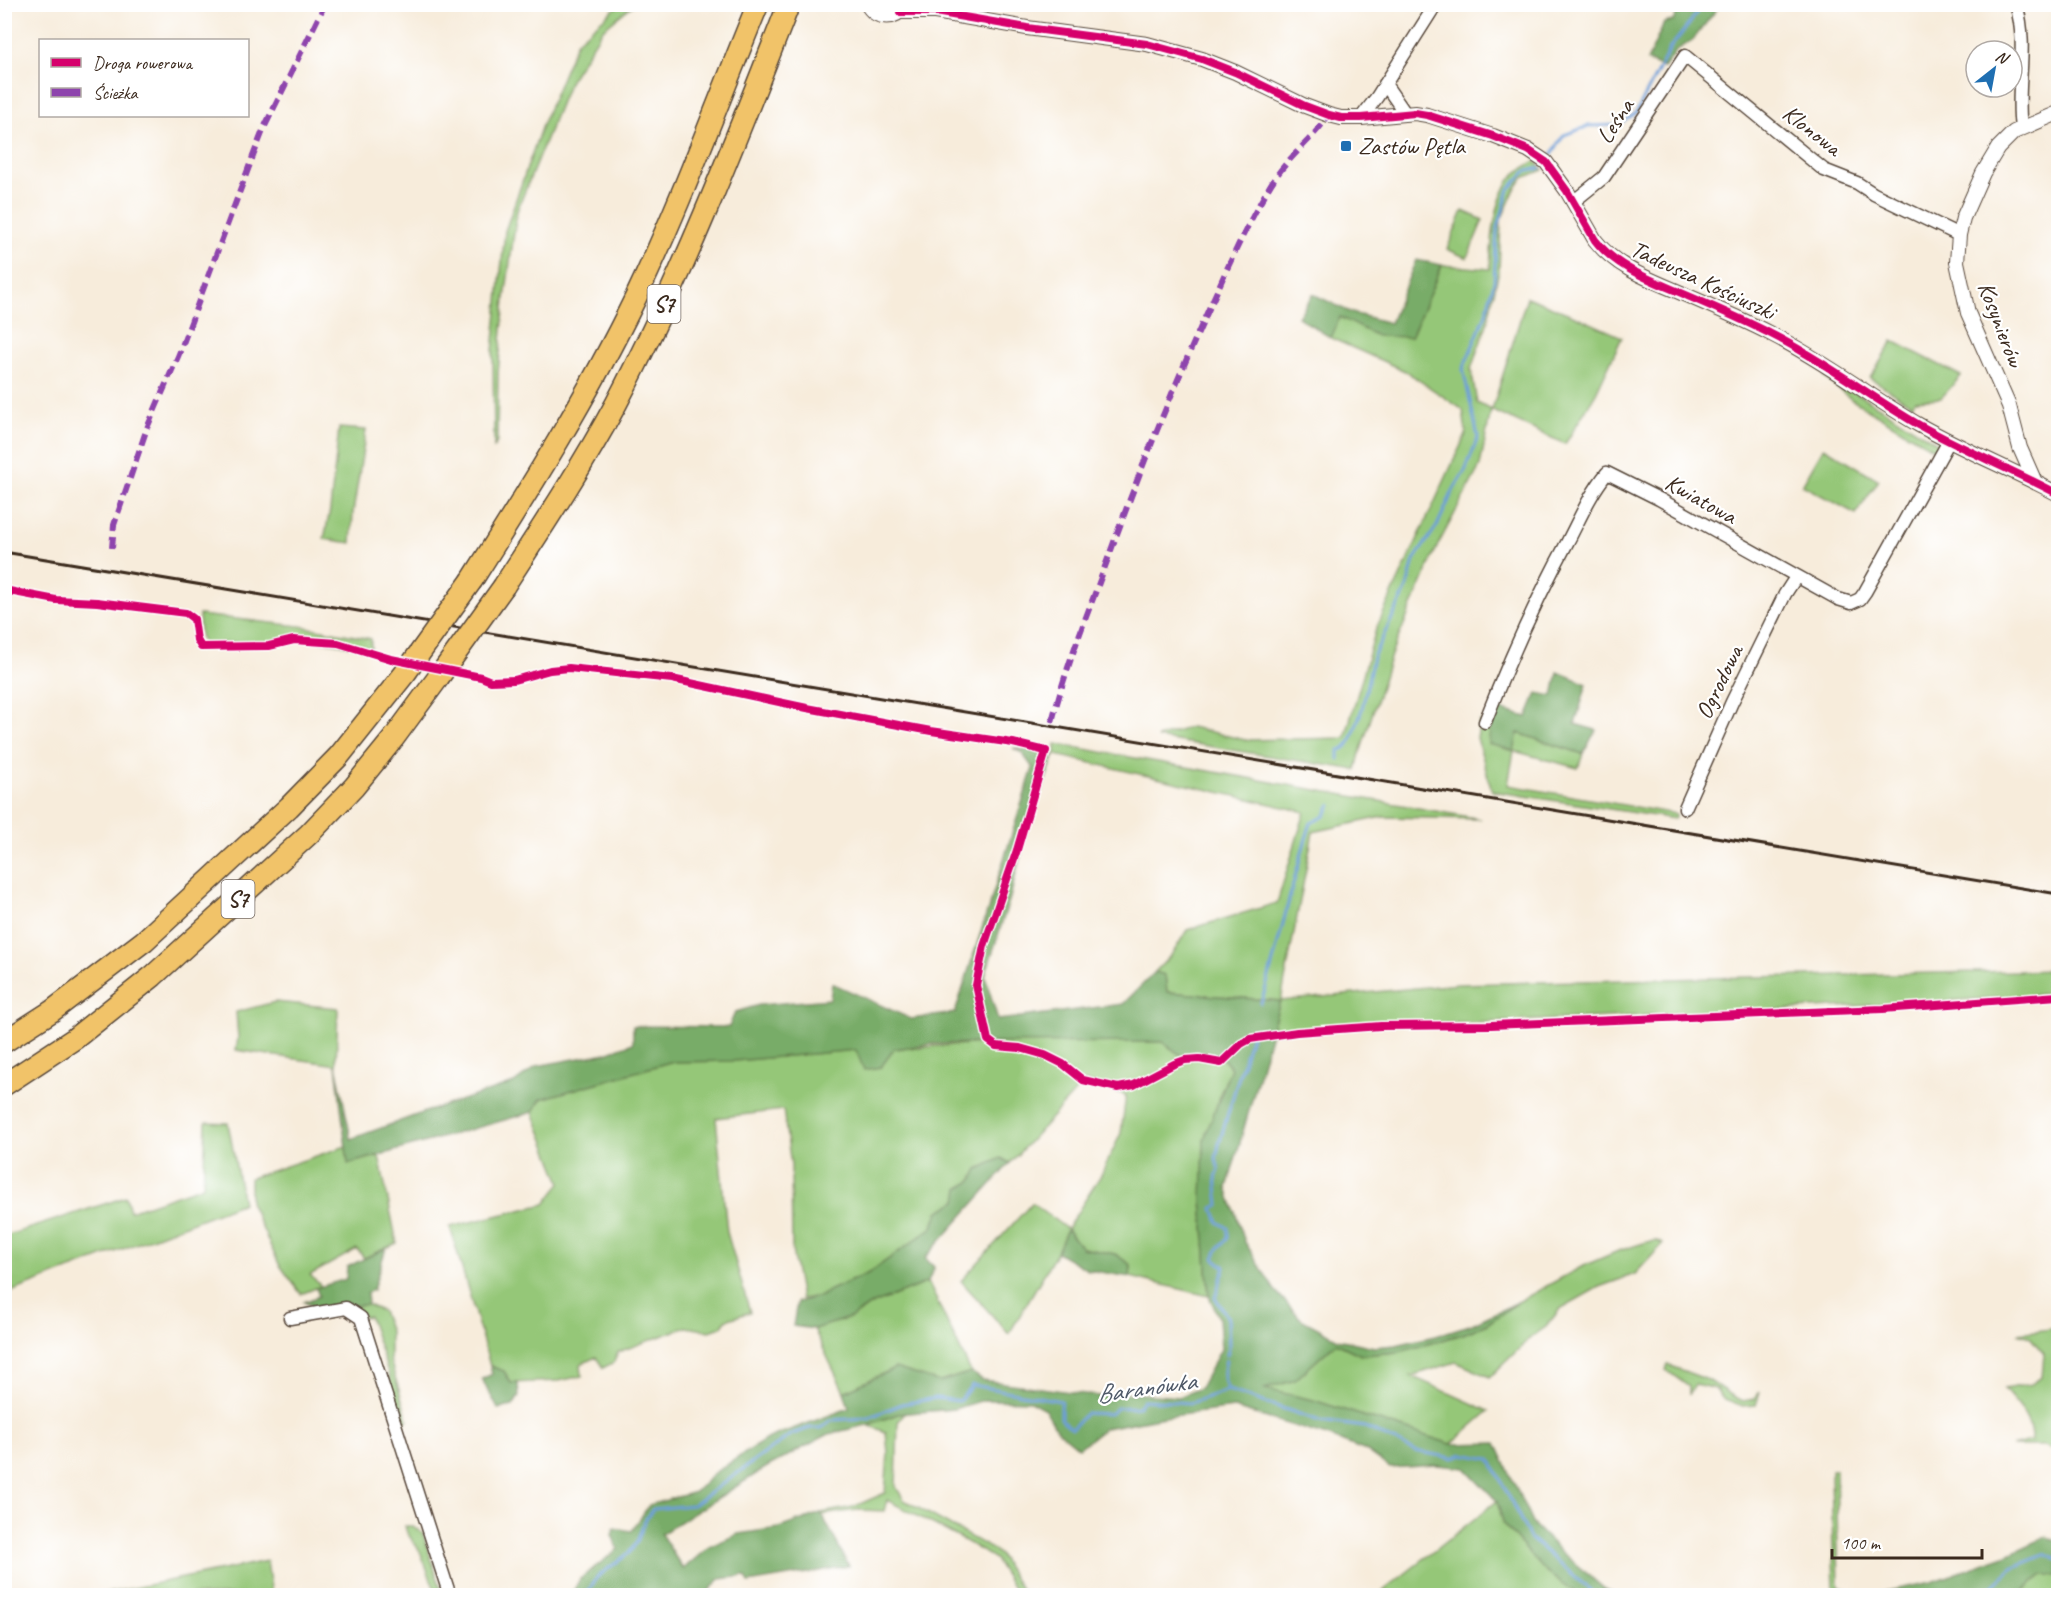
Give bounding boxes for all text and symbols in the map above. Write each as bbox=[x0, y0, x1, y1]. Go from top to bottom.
legend bbox=[39, 39, 249, 117]
north arrow bbox=[1964, 39, 2024, 99]
text: N bbox=[1992, 46, 2013, 70]
text: Droga rowerowa bbox=[93, 52, 194, 74]
text: Ścieżka bbox=[93, 82, 139, 104]
street label: Leśna bbox=[1589, 92, 1641, 149]
street label: Klonowa bbox=[1777, 98, 1849, 164]
place label: Zastów Pętla bbox=[1358, 131, 1466, 161]
marker: Zastów Pętla bbox=[1339, 139, 1353, 153]
street label: Tadeusza Kościuszki bbox=[1626, 233, 1783, 328]
street label: Kosynierów bbox=[1971, 277, 2031, 372]
road number: S7 bbox=[648, 285, 680, 323]
street label: Kwiatowa bbox=[1660, 467, 1743, 532]
street label: Ogrodowa bbox=[1688, 638, 1751, 724]
road number: S7 bbox=[222, 880, 254, 918]
water label: Baranówka bbox=[1094, 1364, 1200, 1411]
scale bar bbox=[1832, 1522, 1982, 1560]
text: 100 m bbox=[1841, 1532, 1882, 1554]

